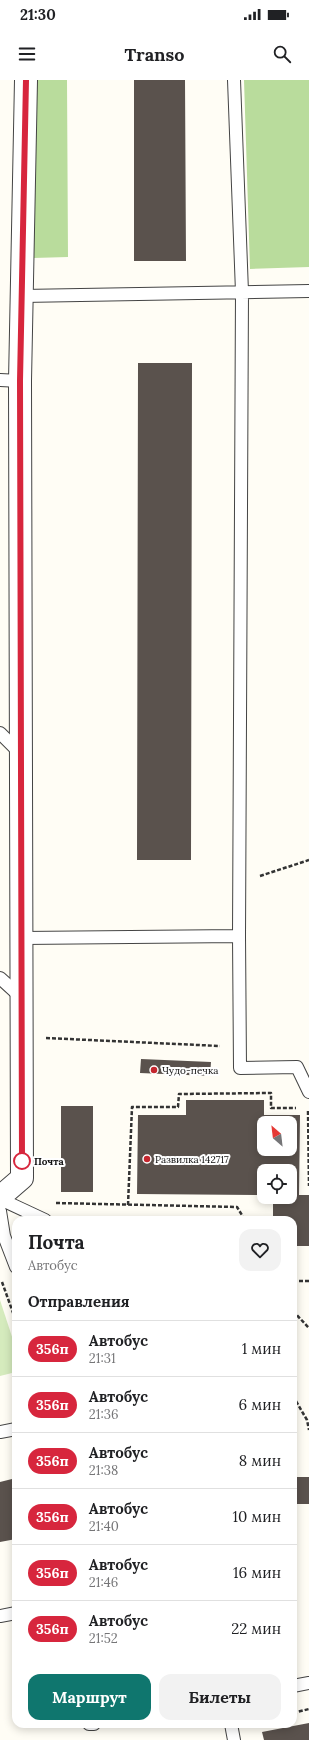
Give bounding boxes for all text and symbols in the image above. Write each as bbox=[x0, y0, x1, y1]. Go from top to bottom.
text: 21:30 bbox=[20, 5, 56, 24]
icon: menu bbox=[16, 43, 38, 65]
text: Transo bbox=[124, 43, 185, 66]
icon: search bbox=[271, 43, 293, 65]
place label: Чудо-печка bbox=[162, 1064, 218, 1077]
marker: Чудо-печка bbox=[149, 1065, 159, 1075]
north arrow bbox=[257, 1116, 297, 1156]
map controls bbox=[257, 1116, 297, 1204]
marker: Почта bbox=[13, 1152, 31, 1170]
place label: Развилка 142717 bbox=[155, 1153, 229, 1166]
marker: Развилка 142717 bbox=[142, 1154, 152, 1164]
place label: Почта bbox=[34, 1155, 65, 1168]
button: locate bbox=[257, 1164, 297, 1204]
button: heart bbox=[239, 1229, 281, 1271]
text: Почта bbox=[28, 1230, 85, 1254]
text: Автобус bbox=[28, 1257, 78, 1274]
text: Отправления bbox=[28, 1292, 130, 1311]
text: Автобус bbox=[89, 1331, 148, 1350]
text: 1 мин bbox=[242, 1339, 281, 1358]
text: 356п bbox=[36, 1340, 69, 1358]
text: 21:31 bbox=[89, 1350, 116, 1367]
text: Автобус bbox=[89, 1387, 148, 1406]
text: 6 мин bbox=[239, 1395, 281, 1414]
text: 356п bbox=[36, 1396, 69, 1414]
text: 21:36 bbox=[89, 1406, 118, 1423]
text: Автобус bbox=[89, 1443, 148, 1462]
text: 8 мин bbox=[239, 1451, 281, 1470]
text: 356п bbox=[36, 1452, 69, 1470]
text: 21:38 bbox=[89, 1462, 118, 1479]
text: Автобус bbox=[89, 1499, 148, 1518]
text: 10 мин bbox=[232, 1507, 281, 1526]
text: 356п bbox=[36, 1508, 69, 1526]
text: 21:40 bbox=[89, 1518, 119, 1535]
text: Автобус bbox=[89, 1555, 148, 1574]
text: 16 мин bbox=[233, 1563, 281, 1582]
text: 356п bbox=[36, 1564, 69, 1582]
text: 21:46 bbox=[89, 1574, 118, 1591]
text: Автобус bbox=[89, 1611, 148, 1630]
text: 22 мин bbox=[231, 1619, 281, 1638]
text: 356п bbox=[36, 1620, 69, 1638]
text: 21:52 bbox=[89, 1630, 118, 1647]
button: Маршрут bbox=[28, 1674, 151, 1720]
button: Билеты bbox=[159, 1674, 281, 1720]

